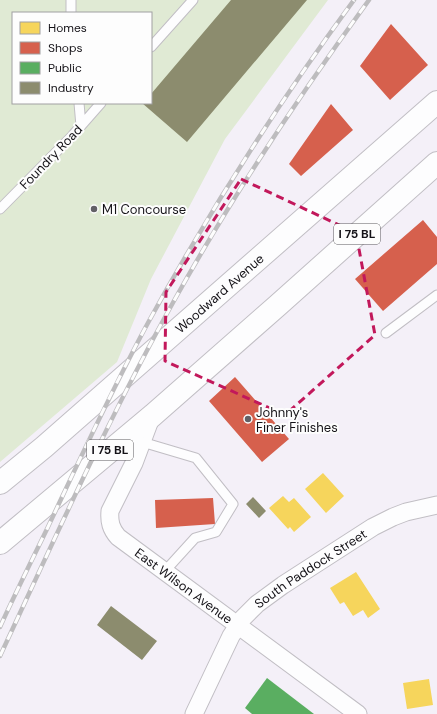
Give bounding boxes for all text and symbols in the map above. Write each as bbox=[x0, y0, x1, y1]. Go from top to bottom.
legend bbox=[12, 12, 152, 104]
text: Homes bbox=[48, 20, 87, 36]
text: Shops bbox=[48, 40, 83, 56]
text: Public bbox=[48, 60, 82, 76]
text: Industry bbox=[48, 80, 94, 96]
street label: Foundry Road bbox=[16, 121, 86, 193]
place label: M1 Concourse bbox=[102, 201, 186, 218]
marker: M1 Concourse bbox=[89, 204, 99, 214]
road number: I 75 BL bbox=[334, 224, 380, 244]
street label: Woodward Avenue bbox=[171, 250, 267, 337]
place label: Johnny's Finer Finishes bbox=[256, 404, 338, 436]
marker: Johnny's Finer Finishes bbox=[243, 414, 253, 424]
road number: I 75 BL bbox=[87, 440, 133, 460]
street label: South Paddock Street bbox=[251, 525, 370, 612]
street label: East Wilson Avenue bbox=[132, 544, 236, 627]

